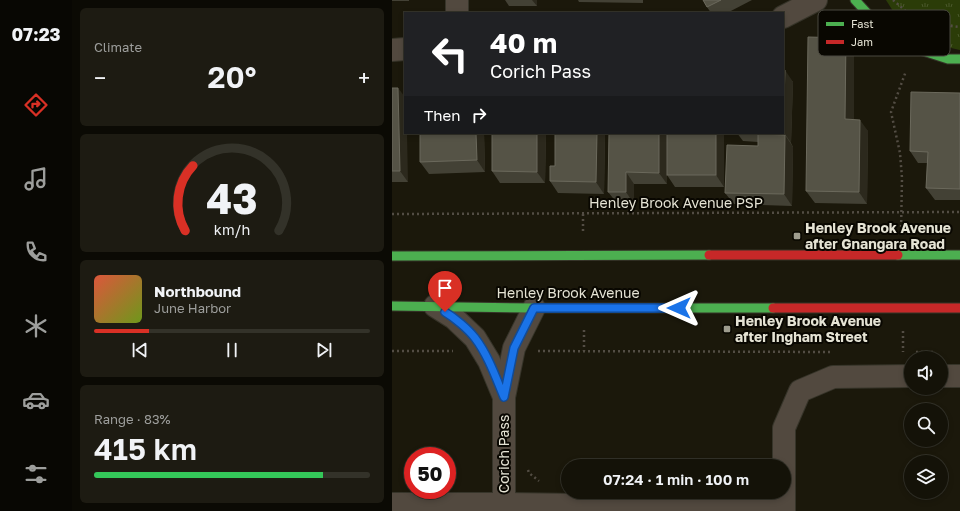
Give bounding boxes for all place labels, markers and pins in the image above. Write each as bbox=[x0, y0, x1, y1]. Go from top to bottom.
place label: Henley Brook Avenue after Gnangara Road bbox=[805, 219, 951, 252]
marker: Henley Brook Avenue after Gnangara Road bbox=[792, 231, 802, 241]
pin bbox=[428, 271, 462, 312]
place label: Henley Brook Avenue after Ingham Street bbox=[735, 312, 881, 345]
marker: Henley Brook Avenue after Ingham Street bbox=[722, 324, 732, 334]

